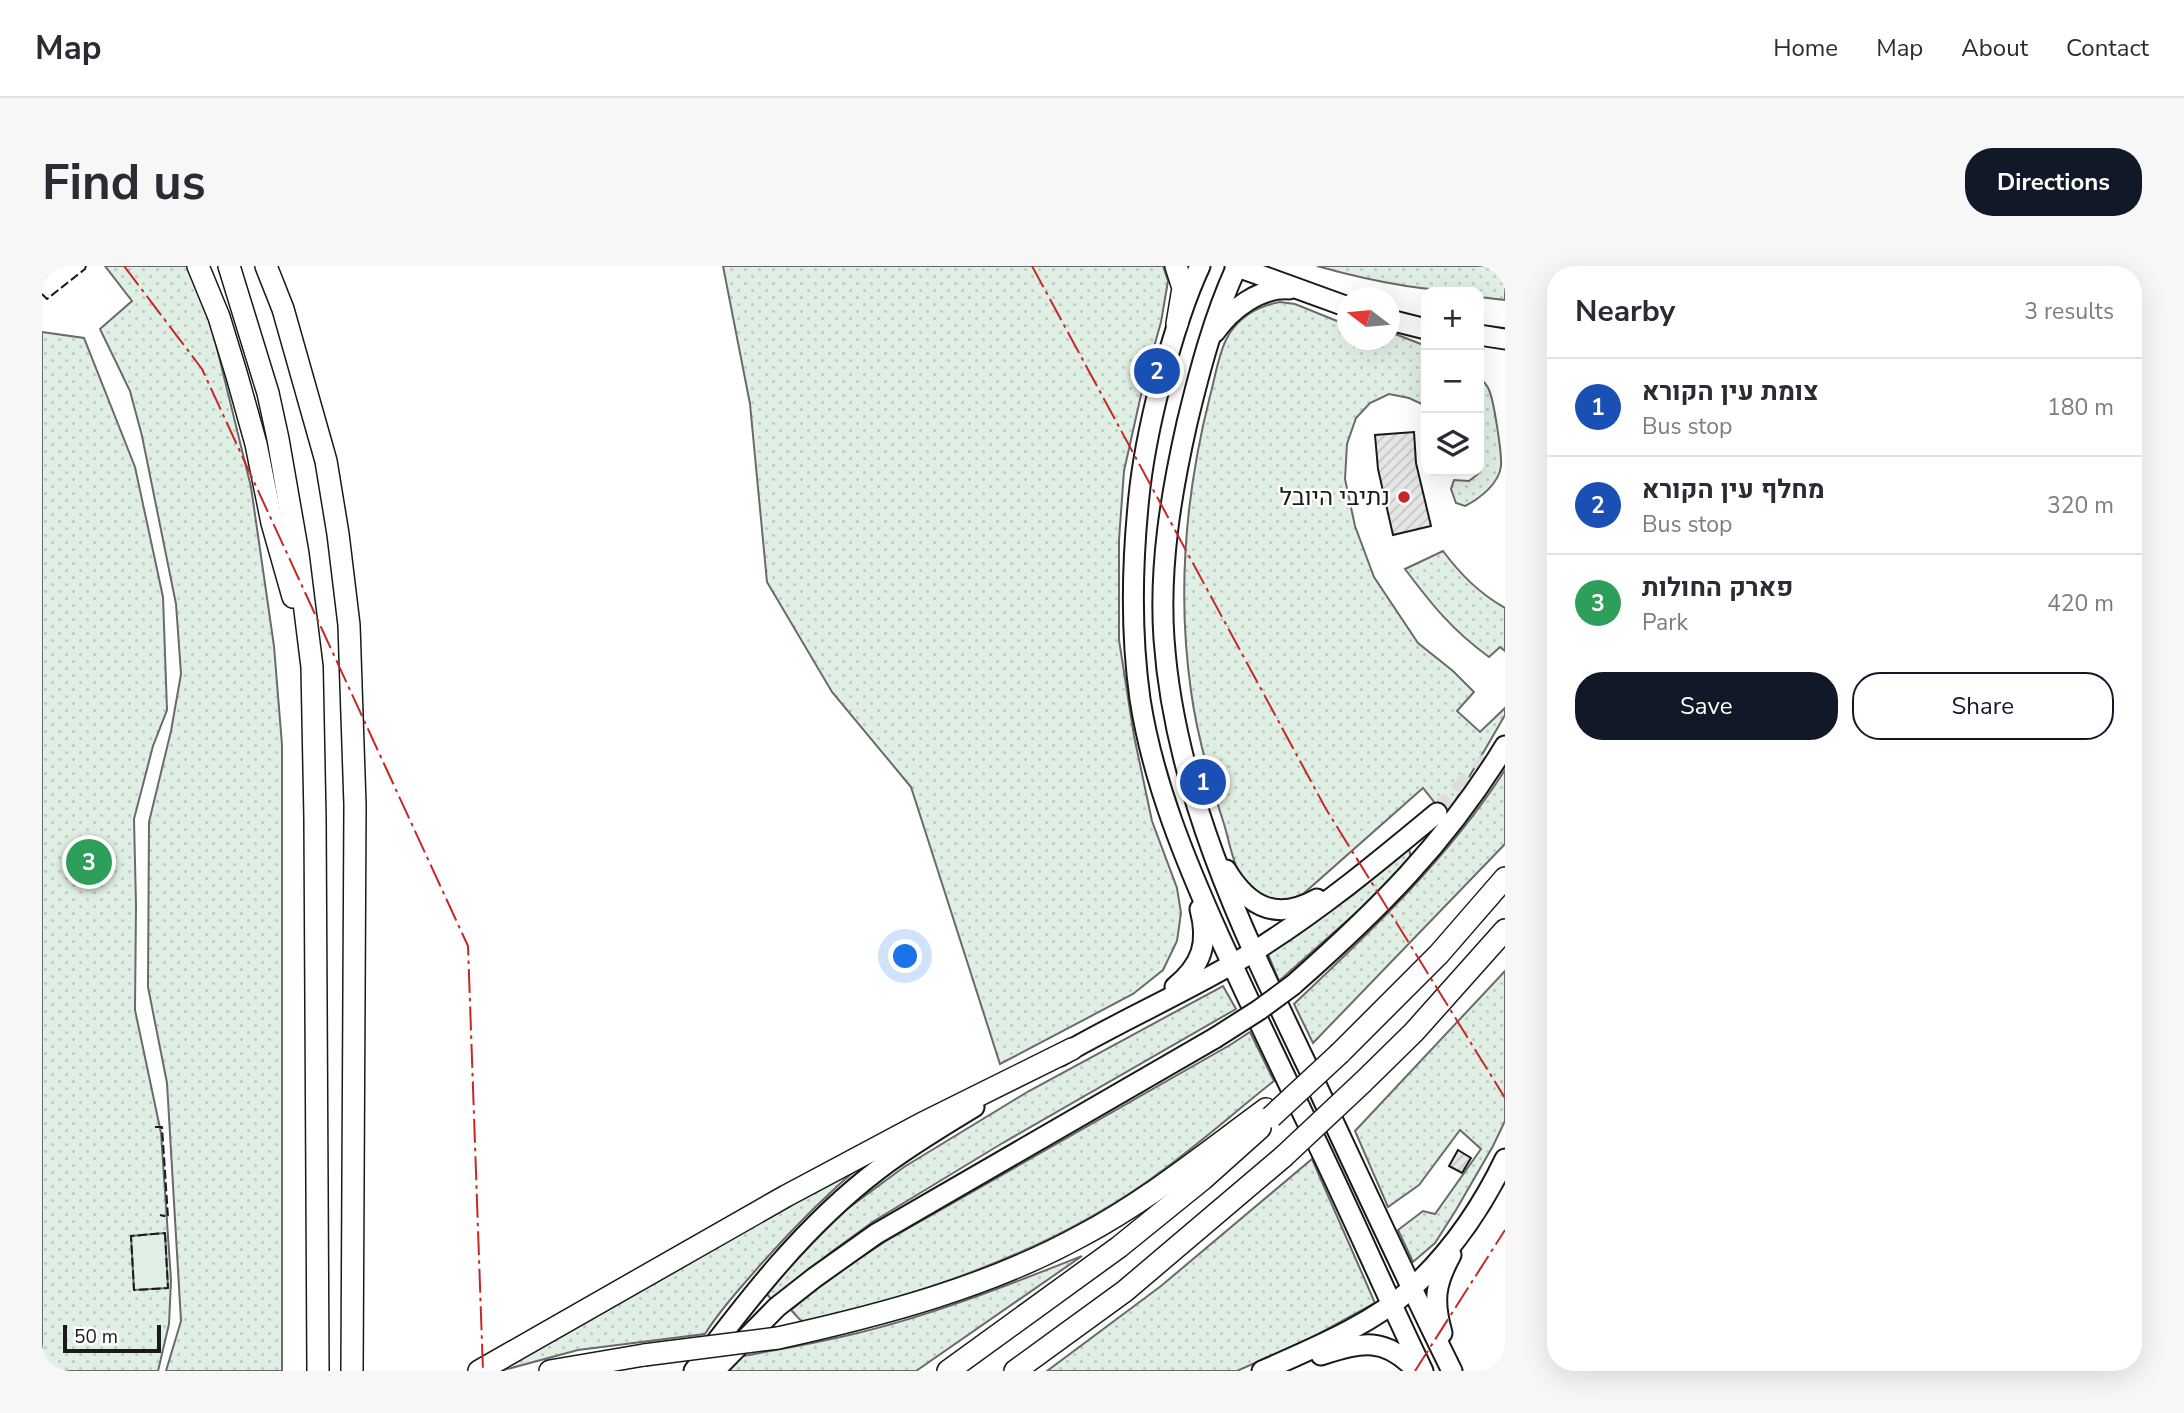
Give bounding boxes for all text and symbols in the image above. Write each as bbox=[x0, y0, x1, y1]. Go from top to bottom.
text: Map bbox=[35, 26, 102, 71]
text: Home bbox=[1773, 32, 1838, 64]
text: Map bbox=[1876, 32, 1923, 64]
text: About bbox=[1961, 32, 2028, 64]
text: Contact bbox=[2066, 32, 2149, 64]
button: Directions bbox=[1965, 148, 2142, 216]
text: Find us bbox=[42, 149, 206, 216]
north arrow bbox=[1337, 287, 1400, 350]
map controls bbox=[1421, 287, 1484, 476]
button: + bbox=[1421, 287, 1484, 350]
text: Nearby bbox=[1575, 291, 1675, 332]
text: 3 results bbox=[2024, 296, 2114, 327]
pin: 2 bbox=[1134, 345, 1180, 397]
button: − bbox=[1421, 350, 1484, 413]
text: צומת עין הקורא bbox=[1642, 374, 1818, 409]
text: 1 bbox=[1591, 392, 1605, 423]
text: 180 m bbox=[2047, 392, 2114, 423]
text: Bus stop bbox=[1642, 411, 1733, 442]
button: layers bbox=[1421, 413, 1484, 476]
text: מחלף עין הקורא bbox=[1642, 472, 1825, 507]
place label: נתיבי היובל bbox=[1280, 481, 1390, 513]
marker: נתיבי היובל bbox=[1396, 489, 1412, 505]
text: 2 bbox=[1591, 490, 1605, 521]
text: 320 m bbox=[2047, 490, 2114, 521]
text: Bus stop bbox=[1642, 509, 1733, 540]
text: פארק החולות bbox=[1642, 570, 1793, 605]
text: 3 bbox=[1591, 588, 1605, 619]
text: 420 m bbox=[2047, 588, 2114, 619]
text: Park bbox=[1642, 607, 1688, 638]
button: Save bbox=[1575, 672, 1838, 740]
button: Share bbox=[1852, 672, 2114, 740]
pin: 1 bbox=[1180, 756, 1226, 808]
pin: 3 bbox=[66, 836, 112, 888]
your location bbox=[888, 939, 922, 973]
scale bar bbox=[63, 1322, 161, 1354]
text: 50 m bbox=[74, 1324, 118, 1350]

